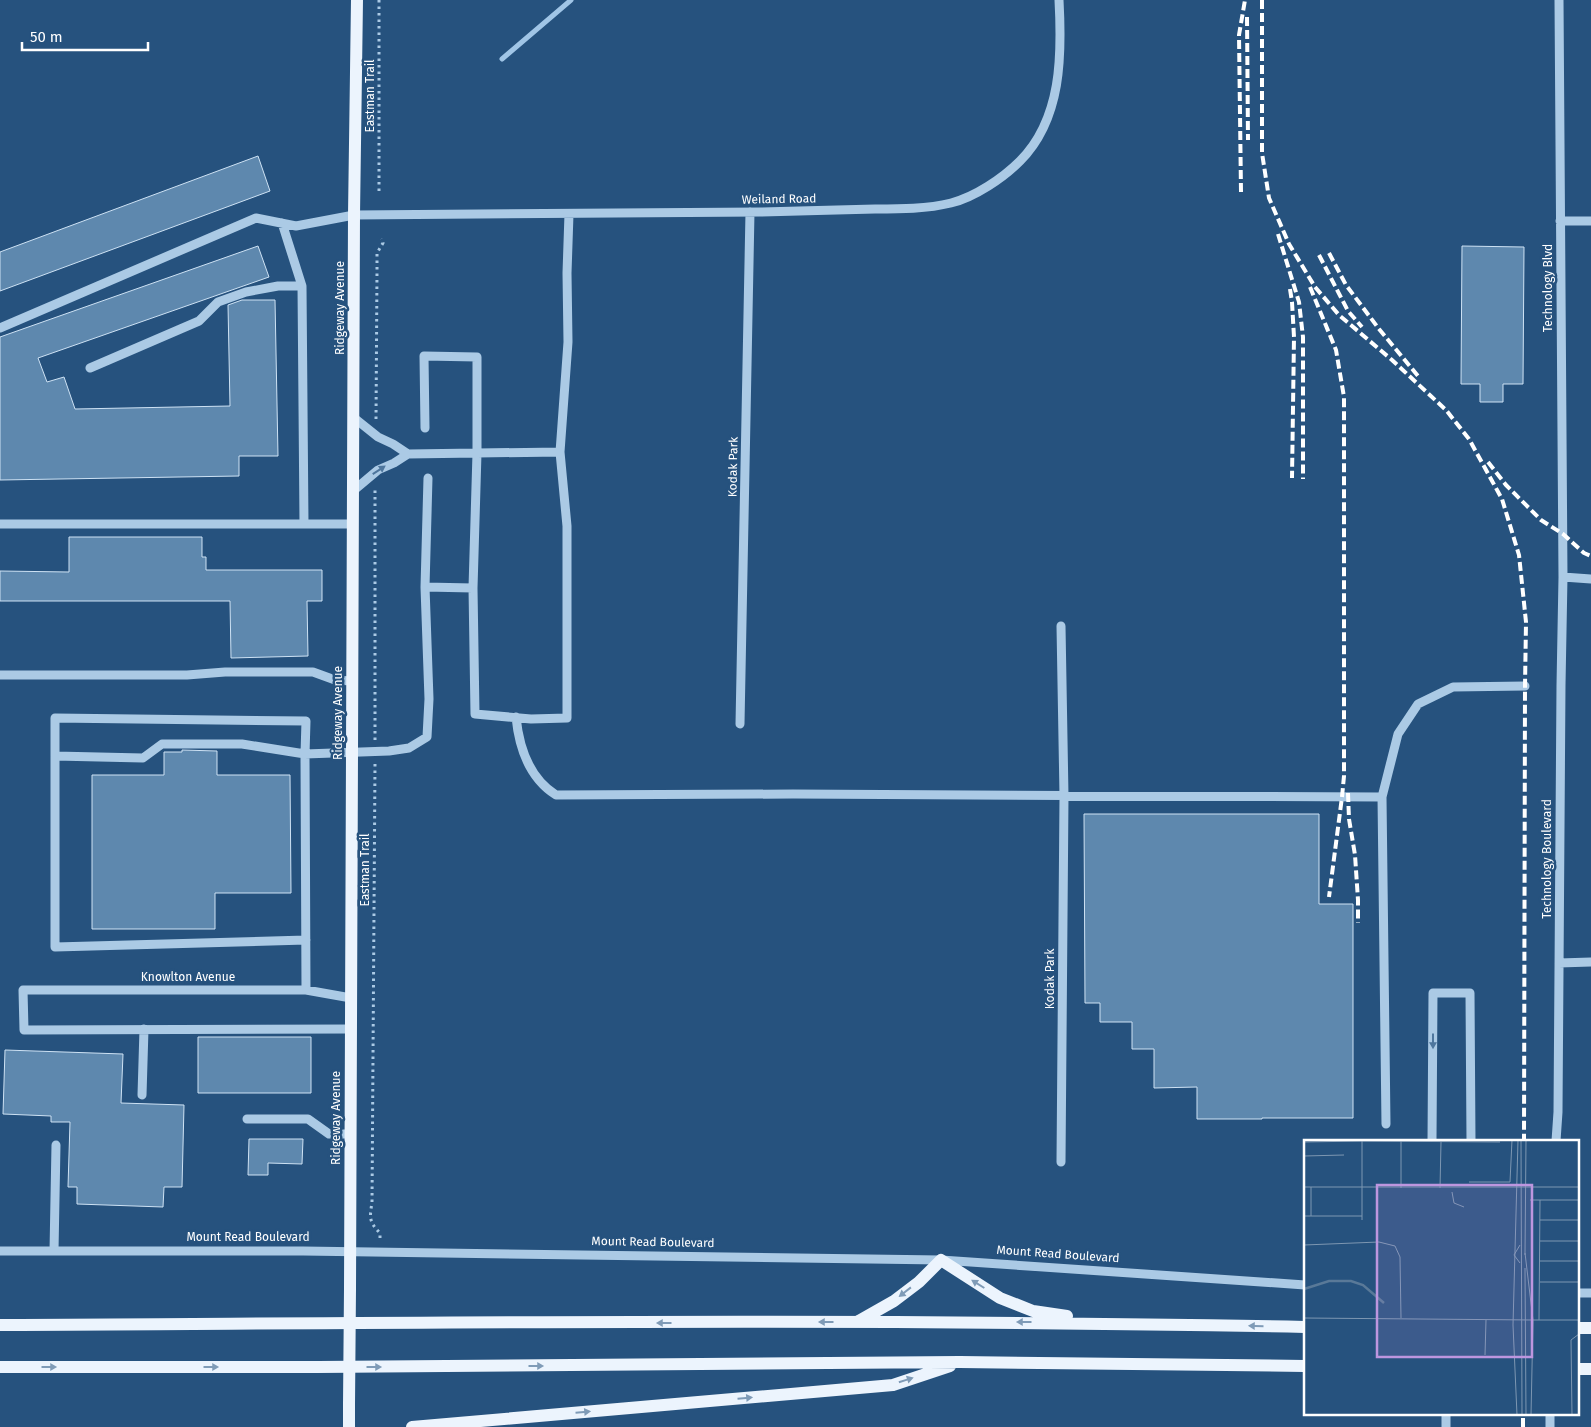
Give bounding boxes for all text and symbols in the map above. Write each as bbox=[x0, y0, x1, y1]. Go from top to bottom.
scale bar bbox=[22, 20, 149, 52]
text: 50 m bbox=[30, 28, 63, 46]
street label: Eastman Trail bbox=[363, 59, 377, 133]
street label: Weiland Road bbox=[742, 191, 816, 207]
street label: Technology Blvd bbox=[1541, 244, 1555, 332]
street label: Ridgeway Avenue bbox=[333, 261, 347, 355]
street label: Kodak Park bbox=[725, 436, 741, 497]
one-way arrow bbox=[373, 466, 386, 475]
street label: Ridgeway Avenue bbox=[331, 666, 345, 760]
street label: Technology Boulevard bbox=[1540, 799, 1554, 919]
street label: Eastman Trail bbox=[358, 833, 372, 907]
street label: Kodak Park bbox=[1043, 948, 1057, 1009]
street label: Knowlton Avenue bbox=[141, 970, 235, 984]
one-way arrow bbox=[1429, 1034, 1437, 1050]
street label: Ridgeway Avenue bbox=[329, 1071, 343, 1165]
inset map bbox=[1304, 1140, 1578, 1414]
street label: Mount Read Boulevard bbox=[186, 1230, 310, 1244]
street label: Mount Read Boulevard bbox=[591, 1234, 715, 1250]
street label: Mount Read Boulevard bbox=[996, 1243, 1120, 1265]
one-way arrow bbox=[971, 1279, 984, 1289]
one-way arrow bbox=[899, 1287, 912, 1298]
one-way arrow bbox=[818, 1318, 834, 1326]
one-way arrow bbox=[1015, 1318, 1031, 1326]
one-way arrow bbox=[655, 1319, 671, 1327]
one-way arrow bbox=[1248, 1321, 1264, 1329]
one-way arrow bbox=[528, 1362, 544, 1370]
one-way arrow bbox=[41, 1363, 57, 1371]
one-way arrow bbox=[203, 1363, 219, 1371]
one-way arrow bbox=[366, 1363, 382, 1371]
one-way arrow bbox=[898, 1376, 913, 1384]
one-way arrow bbox=[737, 1393, 753, 1401]
one-way arrow bbox=[575, 1408, 591, 1416]

